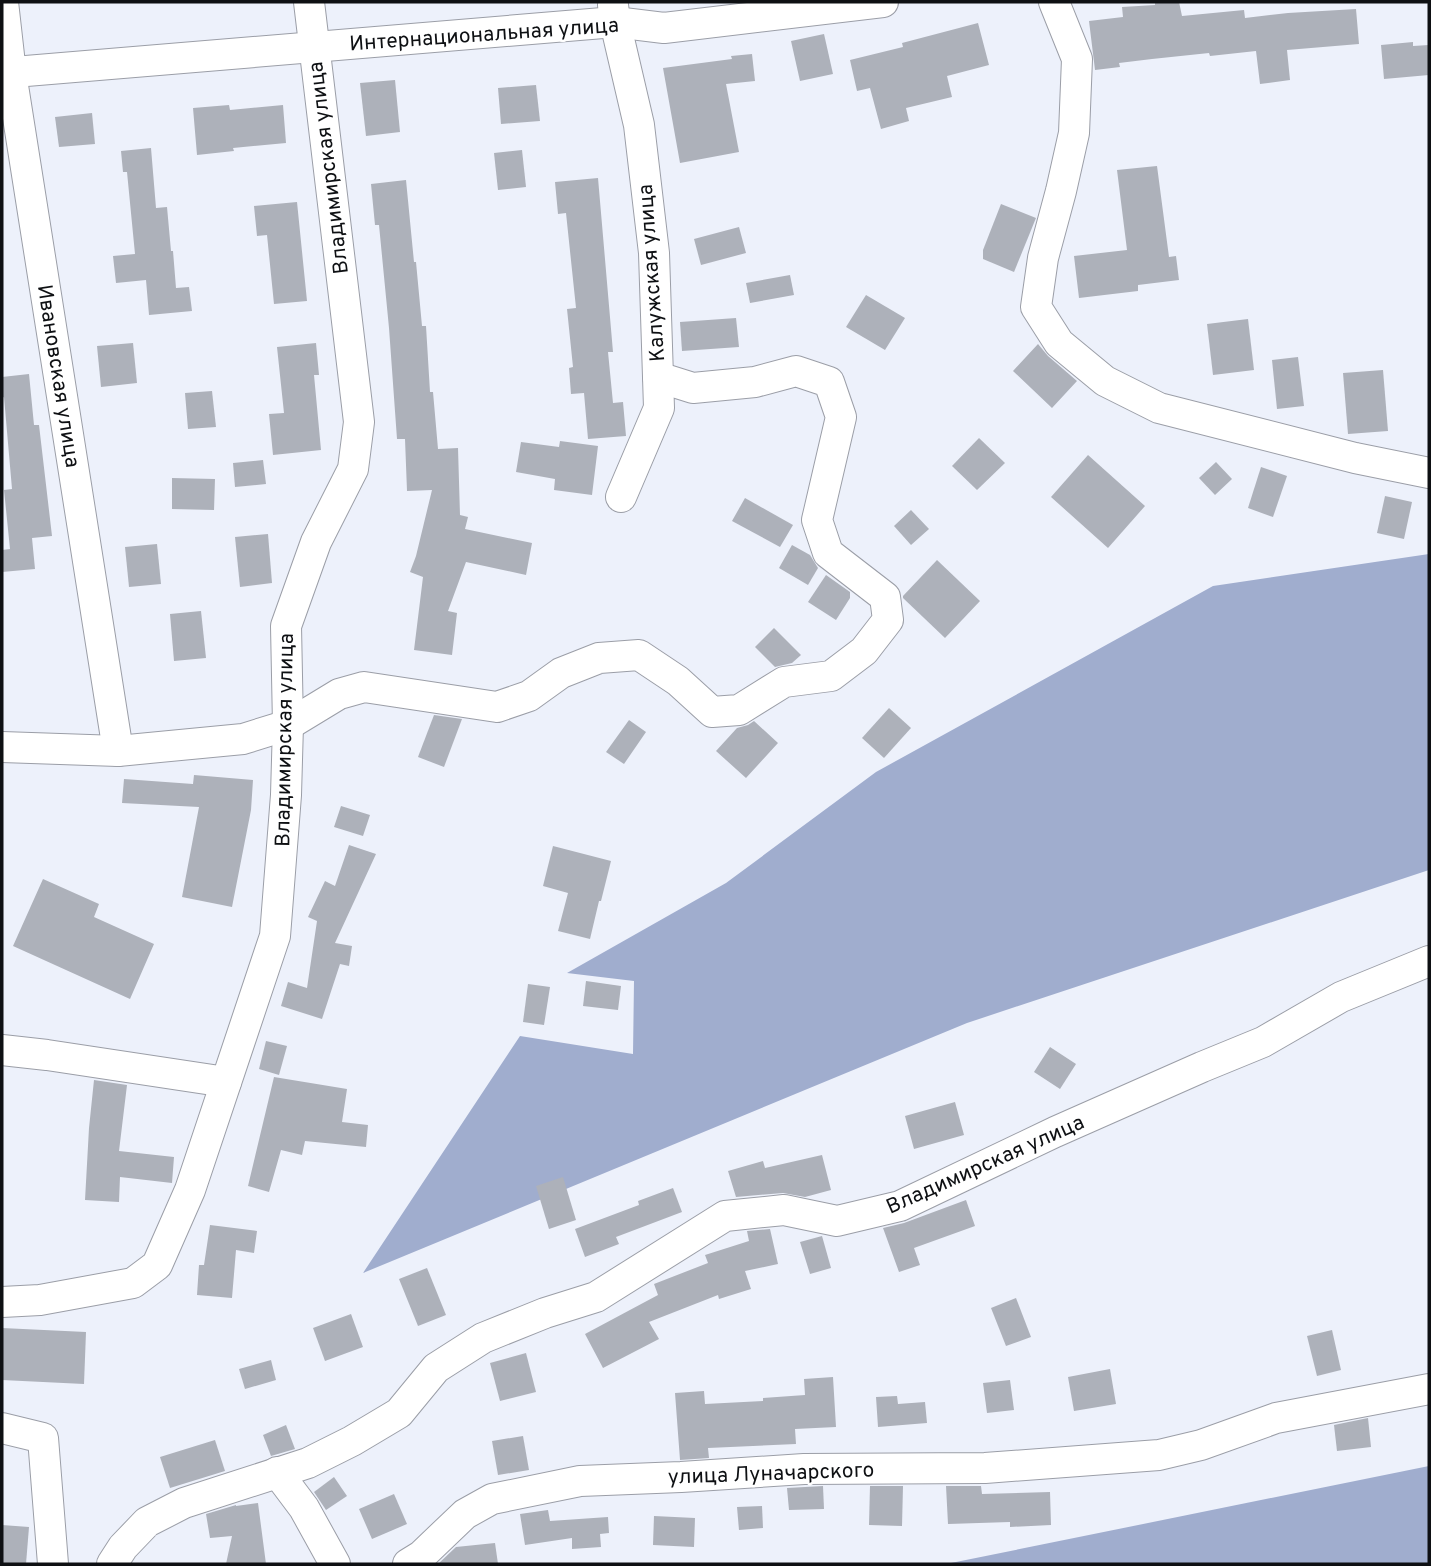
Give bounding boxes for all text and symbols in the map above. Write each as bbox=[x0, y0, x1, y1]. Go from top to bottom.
street label: Интернациональная улица bbox=[348, 13, 620, 58]
street label: Владимирская улица bbox=[303, 60, 356, 276]
street label: Калужская улица bbox=[633, 183, 672, 363]
street label: Ивановская улица bbox=[30, 283, 85, 470]
street label: Владимирская улица bbox=[270, 633, 301, 847]
street label: Владимирская улица bbox=[882, 1110, 1089, 1221]
street label: улица Луначарского bbox=[667, 1457, 875, 1492]

